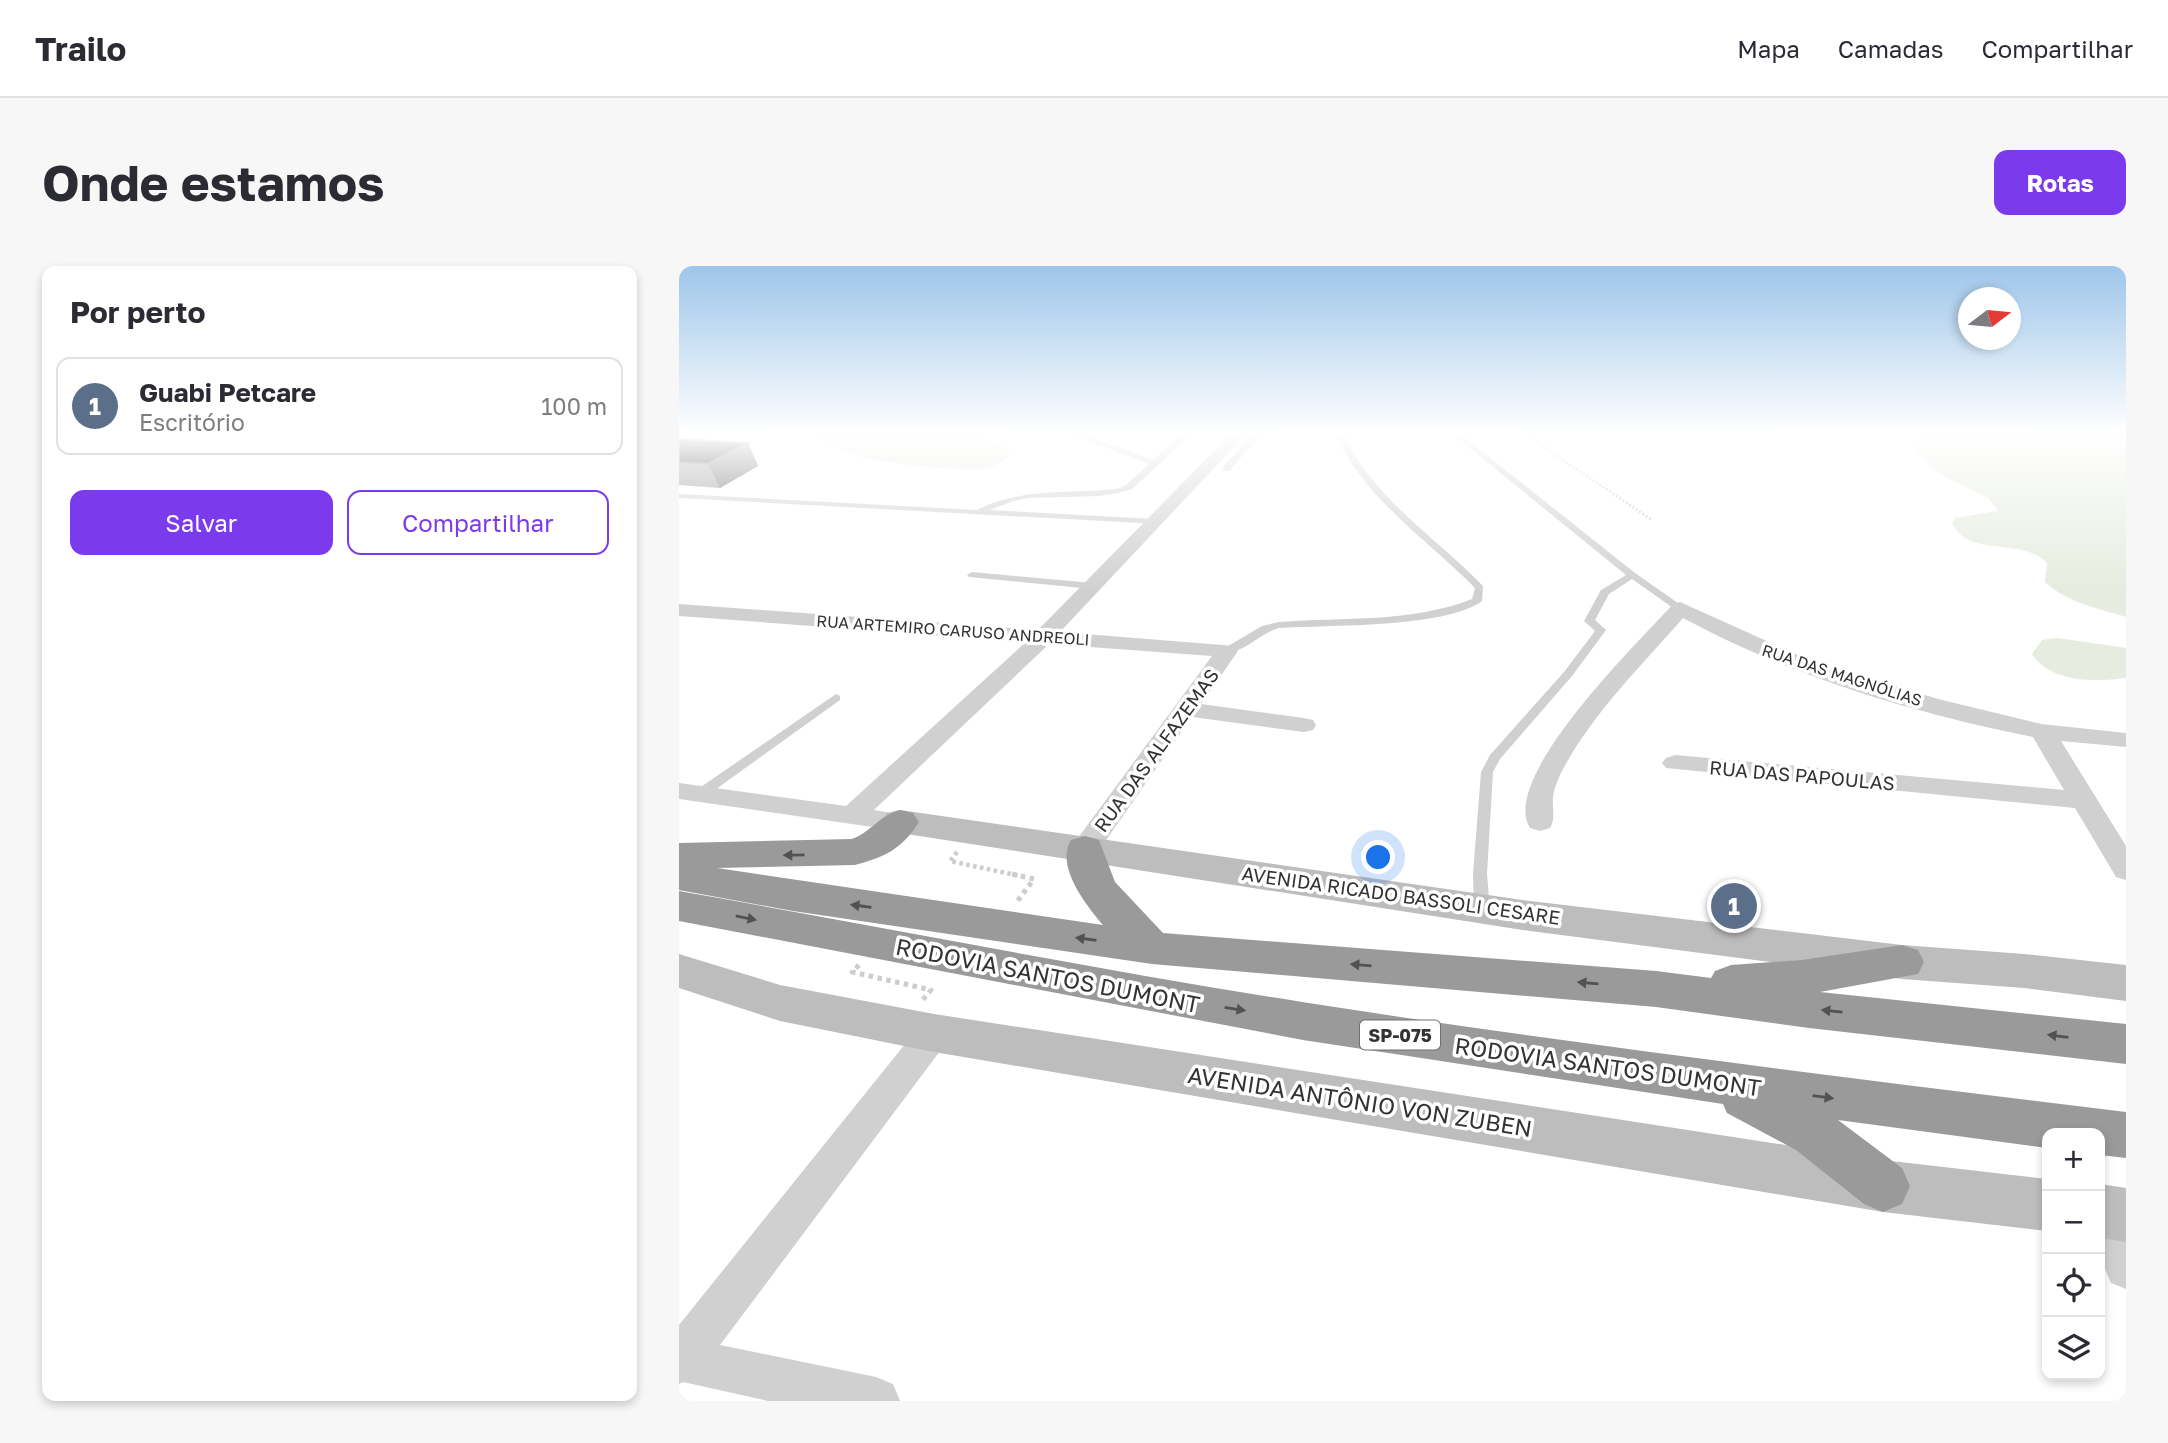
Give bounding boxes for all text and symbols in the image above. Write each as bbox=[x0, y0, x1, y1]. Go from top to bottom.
text: Trailo bbox=[35, 29, 126, 68]
text: Mapa bbox=[1737, 34, 1800, 63]
text: Camadas bbox=[1838, 34, 1943, 63]
text: Compartilhar bbox=[1981, 34, 2133, 63]
button: Rotas bbox=[1994, 150, 2126, 215]
text: Onde estamos bbox=[42, 153, 385, 212]
north arrow bbox=[1958, 287, 2021, 350]
text: Por perto bbox=[70, 294, 205, 330]
text: Guabi Petcare bbox=[139, 377, 316, 408]
text: 1 bbox=[89, 392, 101, 420]
text: 100 m bbox=[541, 392, 607, 420]
text: Escritório bbox=[139, 408, 245, 436]
button: Salvar bbox=[70, 490, 333, 555]
button: Compartilhar bbox=[347, 490, 609, 555]
street label: RUA ARTEMIRO CARUSO ANDREOLI bbox=[816, 610, 1090, 650]
street label: RUA DAS MAGNÓLIAS bbox=[1760, 640, 1924, 710]
street label: RUA DAS ALFAZEMAS bbox=[1089, 664, 1223, 836]
street label: RUA DAS PAPOULAS bbox=[1708, 755, 1896, 795]
your location bbox=[1361, 840, 1395, 874]
one-way arrow bbox=[783, 849, 805, 861]
street label: AVENIDA RICADO BASSOLI CESARE bbox=[1240, 861, 1562, 929]
pin: 1 bbox=[1711, 880, 1757, 932]
one-way arrow bbox=[850, 900, 872, 911]
one-way arrow bbox=[735, 913, 757, 924]
street label: RODOVIA SANTOS DUMONT bbox=[894, 932, 1202, 1018]
one-way arrow bbox=[1075, 933, 1097, 944]
one-way arrow bbox=[1350, 959, 1372, 970]
one-way arrow bbox=[1577, 977, 1599, 988]
one-way arrow bbox=[1224, 1004, 1246, 1015]
one-way arrow bbox=[1821, 1006, 1843, 1017]
road number: SP-075 bbox=[1360, 1020, 1440, 1050]
one-way arrow bbox=[2047, 1030, 2069, 1041]
street label: RODOVIA SANTOS DUMONT bbox=[1453, 1031, 1763, 1101]
street label: AVENIDA ANTÔNIO VON ZUBEN bbox=[1186, 1060, 1534, 1142]
one-way arrow bbox=[1812, 1091, 1834, 1102]
map controls bbox=[2042, 1128, 2105, 1380]
button: + bbox=[2042, 1128, 2105, 1191]
button: − bbox=[2042, 1191, 2105, 1254]
button: locate bbox=[2042, 1254, 2105, 1317]
button: layers bbox=[2042, 1317, 2105, 1380]

